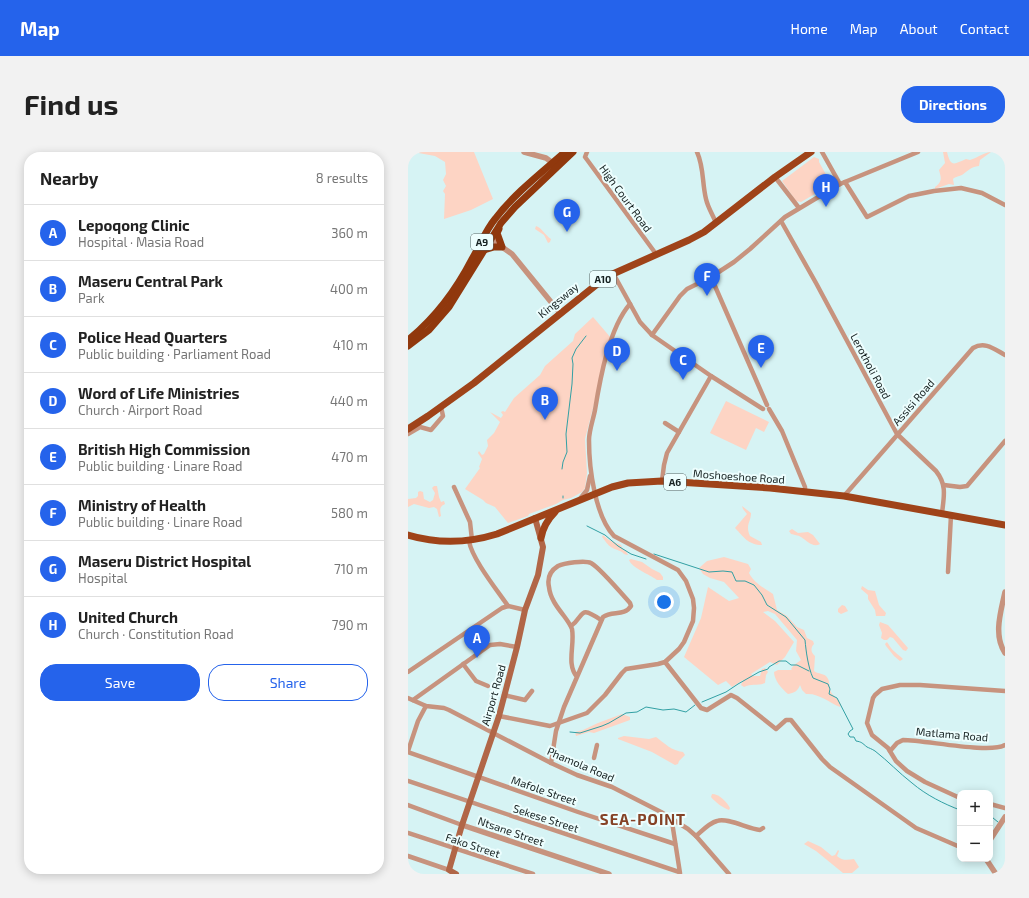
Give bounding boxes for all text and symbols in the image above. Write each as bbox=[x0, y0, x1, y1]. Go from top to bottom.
text: Map bbox=[20, 17, 60, 40]
text: Home bbox=[791, 20, 828, 37]
text: Map bbox=[850, 20, 878, 37]
text: About bbox=[900, 20, 938, 37]
text: Contact bbox=[960, 20, 1009, 37]
button: Directions bbox=[901, 86, 1005, 123]
text: Find us bbox=[24, 87, 118, 121]
street label: High Court Road bbox=[597, 162, 655, 234]
text: Nearby bbox=[40, 168, 98, 188]
text: 8 results bbox=[316, 170, 368, 186]
pin: H bbox=[813, 174, 839, 207]
pin: G bbox=[554, 199, 580, 232]
text: Lepoqong Clinic bbox=[78, 216, 190, 234]
text: A bbox=[49, 225, 57, 241]
text: 360 m bbox=[331, 225, 368, 241]
text: Hospital · Masia Road bbox=[78, 234, 204, 250]
road number: A9 bbox=[471, 234, 493, 250]
pin: F bbox=[694, 263, 720, 296]
road number: A10 bbox=[590, 271, 616, 287]
text: Maseru Central Park bbox=[78, 272, 223, 290]
street label: Kingsway bbox=[535, 280, 581, 320]
text: B bbox=[49, 281, 57, 297]
text: 400 m bbox=[330, 281, 368, 297]
text: Park bbox=[78, 290, 105, 306]
text: Police Head Quarters bbox=[78, 328, 227, 346]
street label: Lerotholi Road bbox=[848, 331, 894, 401]
pin: E bbox=[748, 335, 774, 368]
text: C bbox=[49, 337, 57, 353]
text: 410 m bbox=[333, 337, 368, 353]
pin: D bbox=[604, 338, 630, 371]
text: Public building · Parliament Road bbox=[78, 346, 271, 362]
pin: C bbox=[670, 347, 696, 380]
street label: Assisi Road bbox=[889, 376, 937, 428]
text: Word of Life Ministries bbox=[78, 384, 240, 402]
pin: B bbox=[532, 387, 558, 420]
text: D bbox=[49, 393, 57, 409]
text: 440 m bbox=[330, 393, 368, 409]
text: Church · Airport Road bbox=[78, 402, 202, 418]
text: British High Commission bbox=[78, 440, 250, 458]
text: E bbox=[49, 449, 57, 465]
text: 470 m bbox=[331, 449, 368, 465]
text: Public building · Linare Road bbox=[78, 458, 243, 474]
street label: Moshoeshoe Road bbox=[693, 466, 785, 486]
road number: A6 bbox=[664, 474, 686, 490]
text: Ministry of Health bbox=[78, 496, 206, 514]
text: F bbox=[49, 505, 57, 521]
text: 580 m bbox=[331, 505, 368, 521]
text: Public building · Linare Road bbox=[78, 514, 243, 530]
text: Maseru District Hospital bbox=[78, 552, 251, 570]
text: G bbox=[49, 561, 57, 577]
text: 710 m bbox=[334, 561, 368, 577]
text: Hospital bbox=[78, 570, 127, 586]
your location bbox=[654, 592, 674, 612]
text: United Church bbox=[78, 608, 178, 626]
text: H bbox=[49, 617, 57, 633]
text: 790 m bbox=[332, 617, 368, 633]
pin: A bbox=[464, 625, 490, 658]
text: Church · Constitution Road bbox=[78, 626, 234, 642]
street label: Airport Road bbox=[478, 663, 508, 727]
button: Save bbox=[40, 664, 200, 701]
button: Share bbox=[208, 664, 368, 701]
street label: Matlama Road bbox=[915, 724, 989, 744]
street label: Phamola Road bbox=[545, 744, 617, 784]
street label: Mafole Street bbox=[510, 773, 578, 807]
map controls bbox=[957, 790, 993, 862]
button: + bbox=[957, 790, 993, 826]
street label: Sekese Street bbox=[512, 801, 580, 835]
district label: SEA-POINT bbox=[600, 810, 686, 828]
street label: Ntsane Street bbox=[476, 814, 546, 848]
button: − bbox=[957, 826, 993, 862]
street label: Fako Street bbox=[444, 830, 502, 860]

